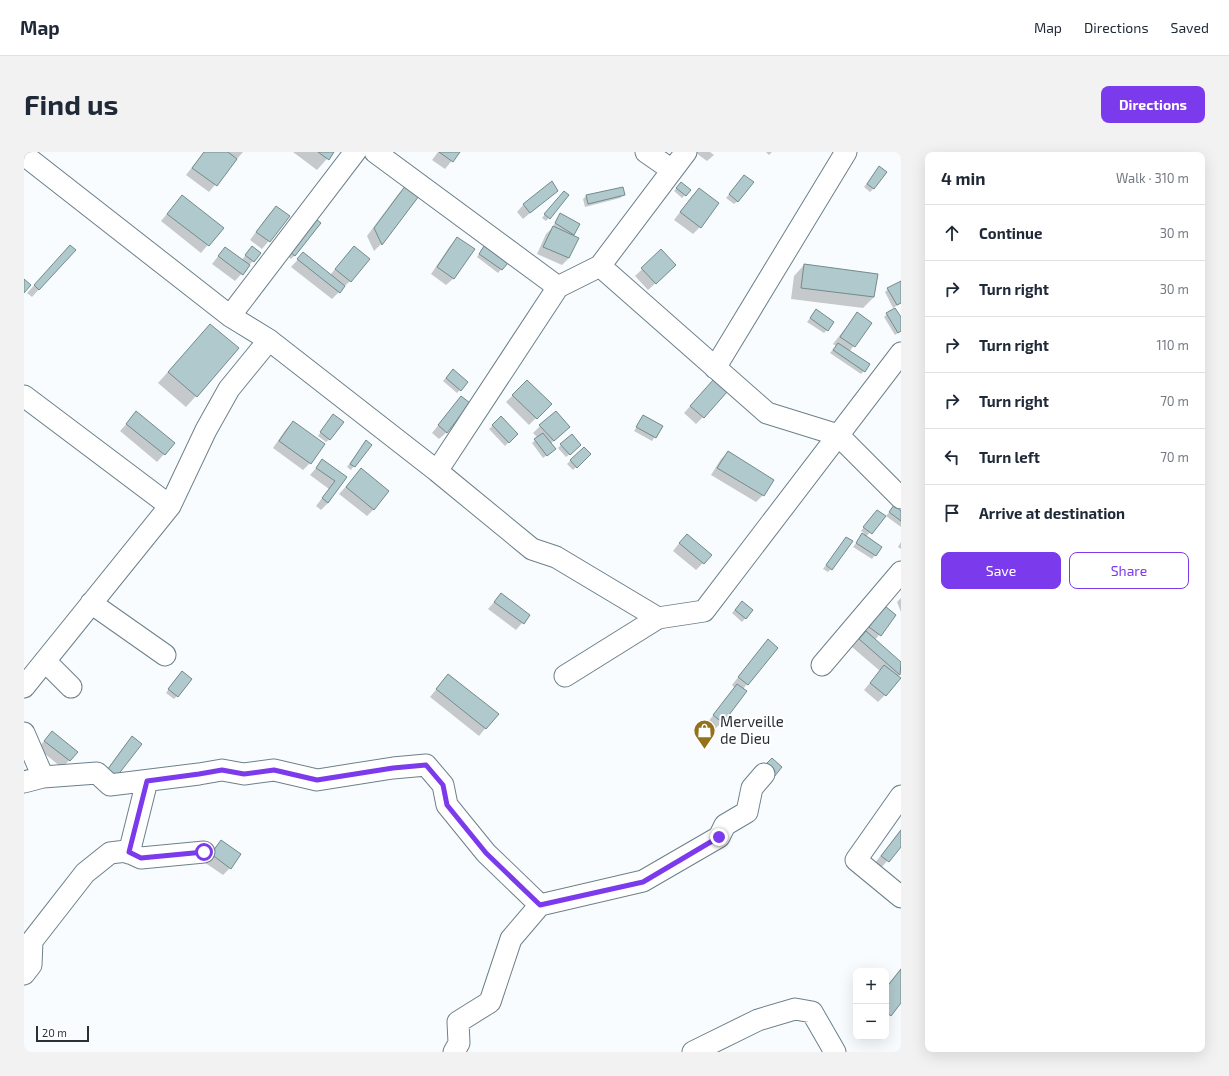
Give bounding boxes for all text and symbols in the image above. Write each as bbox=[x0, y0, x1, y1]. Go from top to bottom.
text: Map bbox=[20, 16, 60, 39]
text: Map bbox=[1034, 19, 1062, 36]
text: Directions bbox=[1084, 19, 1149, 36]
text: Saved bbox=[1171, 19, 1209, 36]
button: Directions bbox=[1101, 86, 1205, 123]
text: Find us bbox=[24, 87, 118, 121]
text: 4 min bbox=[941, 168, 985, 188]
text: Walk · 310 m bbox=[1116, 170, 1189, 186]
icon: ahead bbox=[941, 222, 963, 244]
text: Continue bbox=[979, 224, 1042, 242]
text: 30 m bbox=[1160, 225, 1189, 241]
icon: right bbox=[941, 278, 963, 300]
text: Turn right bbox=[979, 280, 1049, 298]
text: 30 m bbox=[1160, 281, 1189, 297]
icon: right bbox=[941, 334, 963, 356]
text: Turn right bbox=[979, 336, 1049, 354]
text: 110 m bbox=[1157, 337, 1189, 353]
icon: right bbox=[941, 390, 963, 412]
text: Turn right bbox=[979, 392, 1049, 410]
text: 70 m bbox=[1160, 393, 1189, 409]
icon: left bbox=[941, 446, 963, 468]
text: Turn left bbox=[979, 448, 1040, 466]
text: 70 m bbox=[1160, 449, 1189, 465]
icon: arrive bbox=[941, 502, 963, 524]
text: Arrive at destination bbox=[979, 504, 1125, 522]
button: Save bbox=[941, 552, 1061, 589]
button: Share bbox=[1069, 552, 1189, 589]
place label: Merveille de Dieu bbox=[720, 712, 784, 747]
shop icon: Merveille de Dieu bbox=[691, 718, 717, 751]
route end bbox=[710, 828, 728, 846]
route start bbox=[195, 843, 213, 861]
map controls bbox=[853, 968, 889, 1040]
button: + bbox=[853, 968, 889, 1004]
button: − bbox=[853, 1004, 889, 1040]
scale bar bbox=[36, 1024, 89, 1043]
text: 20 m bbox=[42, 1026, 67, 1039]

